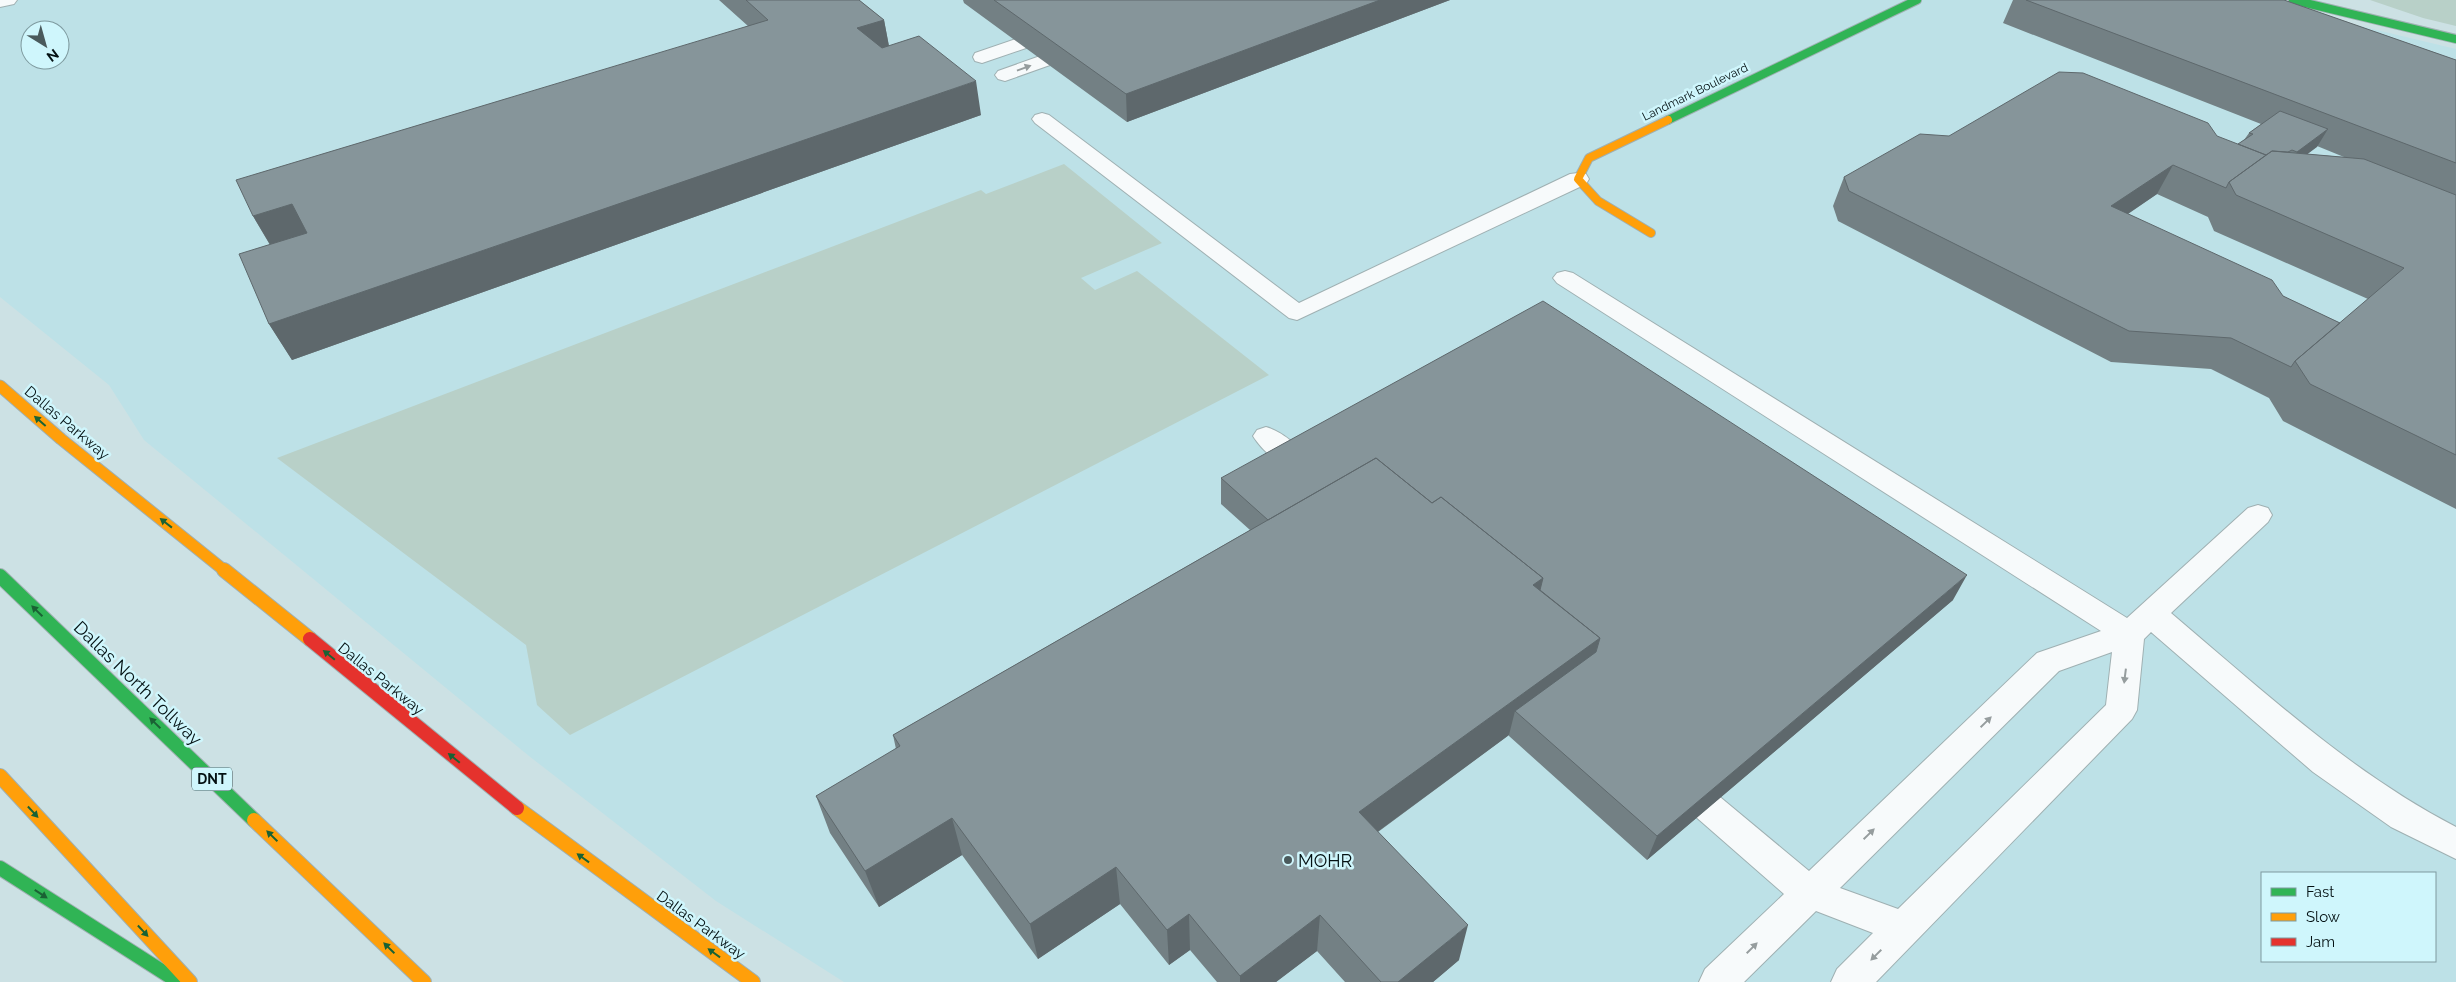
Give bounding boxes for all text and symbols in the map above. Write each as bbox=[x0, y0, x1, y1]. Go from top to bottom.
north arrow bbox=[20, 20, 70, 70]
text: N bbox=[44, 46, 62, 65]
street label: Landmark Boulevard bbox=[1640, 60, 1750, 124]
one-way arrow bbox=[1017, 64, 1032, 72]
street label: Dallas Parkway bbox=[21, 382, 113, 464]
one-way arrow bbox=[34, 415, 47, 426]
one-way arrow bbox=[160, 517, 173, 528]
one-way arrow bbox=[31, 605, 43, 617]
street label: Dallas North Tollway bbox=[70, 616, 207, 750]
street label: Dallas Parkway bbox=[335, 639, 427, 719]
one-way arrow bbox=[323, 649, 336, 660]
one-way arrow bbox=[2121, 668, 2129, 684]
one-way arrow bbox=[1980, 716, 1992, 728]
one-way arrow bbox=[149, 717, 161, 729]
one-way arrow bbox=[449, 752, 461, 764]
road number: DNT bbox=[192, 768, 232, 791]
one-way arrow bbox=[27, 805, 39, 817]
one-way arrow bbox=[1862, 828, 1874, 840]
one-way arrow bbox=[266, 830, 278, 842]
place label: MOHR bbox=[1298, 850, 1353, 871]
one-way arrow bbox=[577, 852, 590, 863]
marker: MOHR bbox=[1282, 854, 1294, 866]
legend bbox=[2261, 872, 2436, 962]
text: Fast bbox=[2306, 883, 2334, 901]
street label: Dallas Parkway bbox=[653, 887, 749, 963]
one-way arrow bbox=[34, 889, 48, 899]
text: Slow bbox=[2306, 908, 2340, 926]
one-way arrow bbox=[137, 925, 149, 937]
text: Jam bbox=[2306, 933, 2335, 951]
one-way arrow bbox=[383, 942, 395, 954]
one-way arrow bbox=[1746, 942, 1758, 954]
one-way arrow bbox=[707, 948, 721, 958]
one-way arrow bbox=[1871, 949, 1883, 961]

